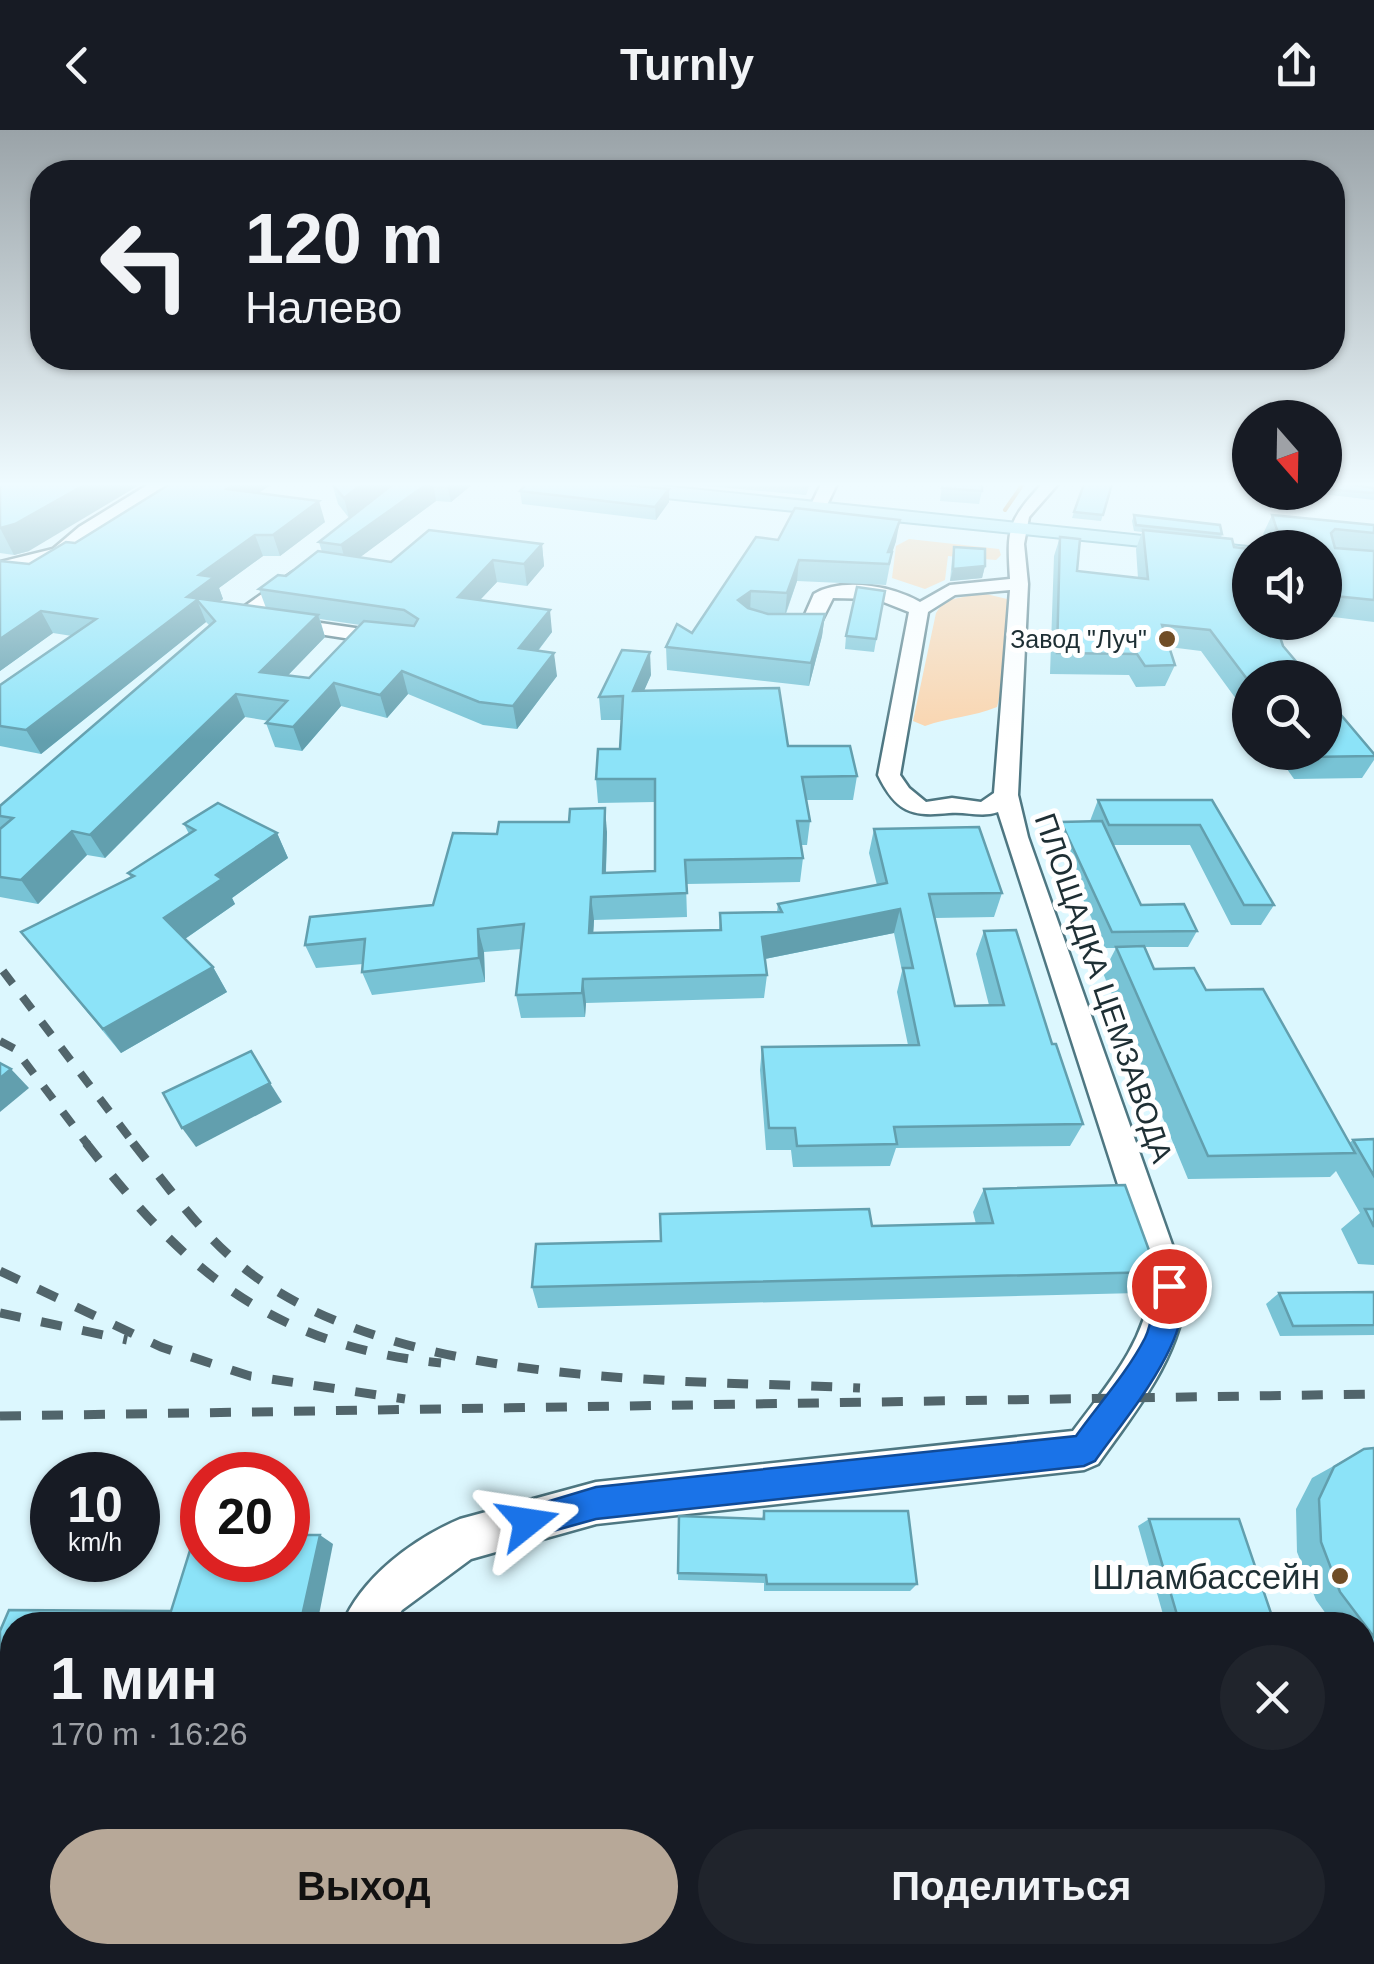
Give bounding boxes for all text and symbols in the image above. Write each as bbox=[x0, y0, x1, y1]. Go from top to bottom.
icon: back bbox=[50, 38, 105, 93]
icon: share bbox=[1269, 38, 1324, 93]
text: Turnly bbox=[620, 39, 754, 90]
icon: left bbox=[80, 200, 210, 330]
text: 120 m bbox=[245, 200, 443, 278]
text: Налево bbox=[245, 282, 402, 333]
north arrow bbox=[1232, 400, 1342, 510]
map controls bbox=[1232, 400, 1342, 770]
button: sound bbox=[1232, 530, 1342, 640]
place label: Завод "Луч" bbox=[1010, 625, 1147, 653]
marker: Завод "Луч" bbox=[1156, 628, 1178, 650]
button: search bbox=[1232, 660, 1342, 770]
street label: ПЛОЩАДКА ЦЕМЗАВОДА bbox=[1029, 809, 1179, 1167]
pin bbox=[1127, 1244, 1212, 1329]
icon: arrive bbox=[1142, 1259, 1197, 1314]
speed limit sign: 20 bbox=[180, 1452, 310, 1582]
position arrow bbox=[476, 1470, 580, 1574]
text: 10 bbox=[67, 1477, 123, 1533]
text: km/h bbox=[68, 1528, 122, 1556]
place label: Шламбассейн bbox=[1092, 1557, 1320, 1596]
marker: Шламбассейн bbox=[1329, 1565, 1351, 1587]
text: 1 мин bbox=[50, 1645, 218, 1712]
button: close bbox=[1220, 1645, 1325, 1750]
text: 170 m · 16:26 bbox=[50, 1716, 247, 1752]
button: Выход bbox=[50, 1829, 678, 1944]
button: Поделиться bbox=[698, 1829, 1325, 1944]

